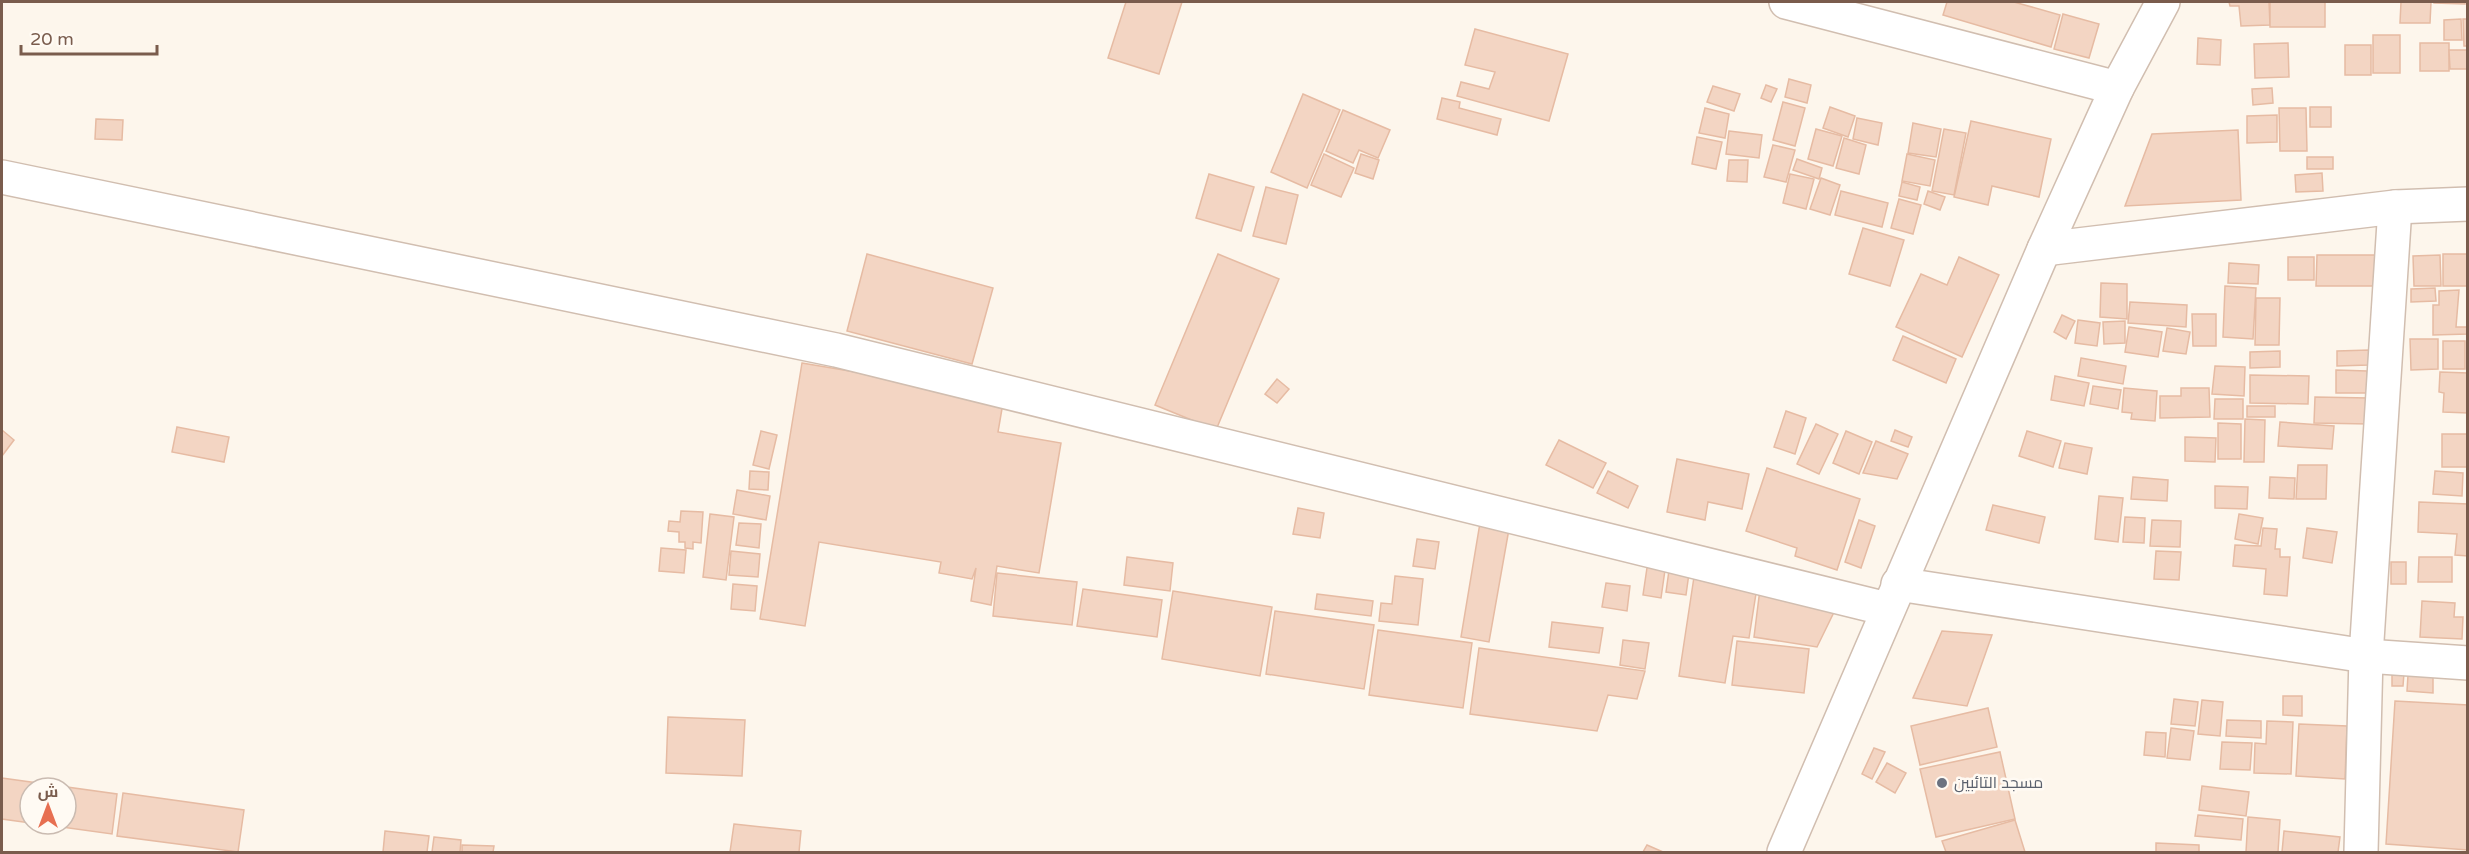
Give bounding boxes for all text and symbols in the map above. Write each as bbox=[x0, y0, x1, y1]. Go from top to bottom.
scale bar bbox=[21, 18, 158, 56]
text: 20 m bbox=[30, 28, 74, 50]
place label: مسجد التائبين bbox=[1954, 773, 2043, 793]
north arrow bbox=[18, 776, 78, 836]
marker: مسجد التائبين bbox=[1935, 776, 1949, 790]
text: ش bbox=[38, 782, 58, 802]

